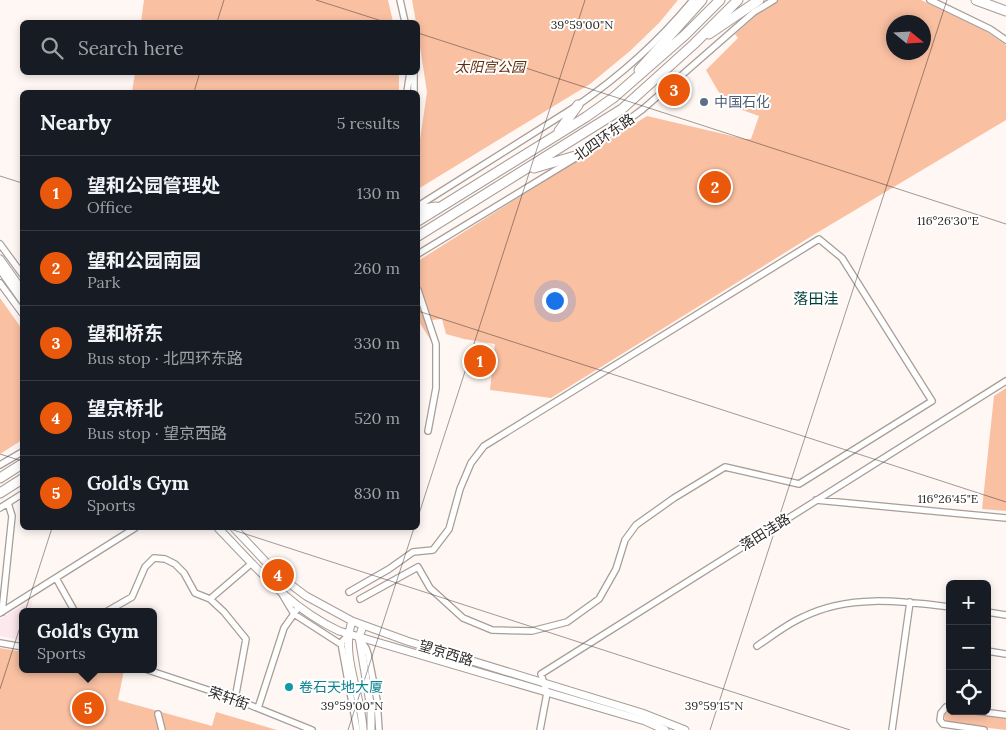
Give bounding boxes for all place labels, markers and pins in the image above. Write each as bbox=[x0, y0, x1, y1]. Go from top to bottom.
pin: 3 bbox=[658, 71, 690, 109]
place label: 中国石化 bbox=[714, 93, 770, 111]
marker: 中国石化 bbox=[698, 96, 710, 108]
pin: 2 bbox=[699, 168, 731, 206]
pin: 1 bbox=[464, 342, 496, 380]
pin: 4 bbox=[262, 556, 294, 594]
place label: 卷石天地大厦 bbox=[299, 678, 383, 696]
marker: 卷石天地大厦 bbox=[283, 681, 295, 693]
pin: 5 bbox=[72, 689, 104, 727]

